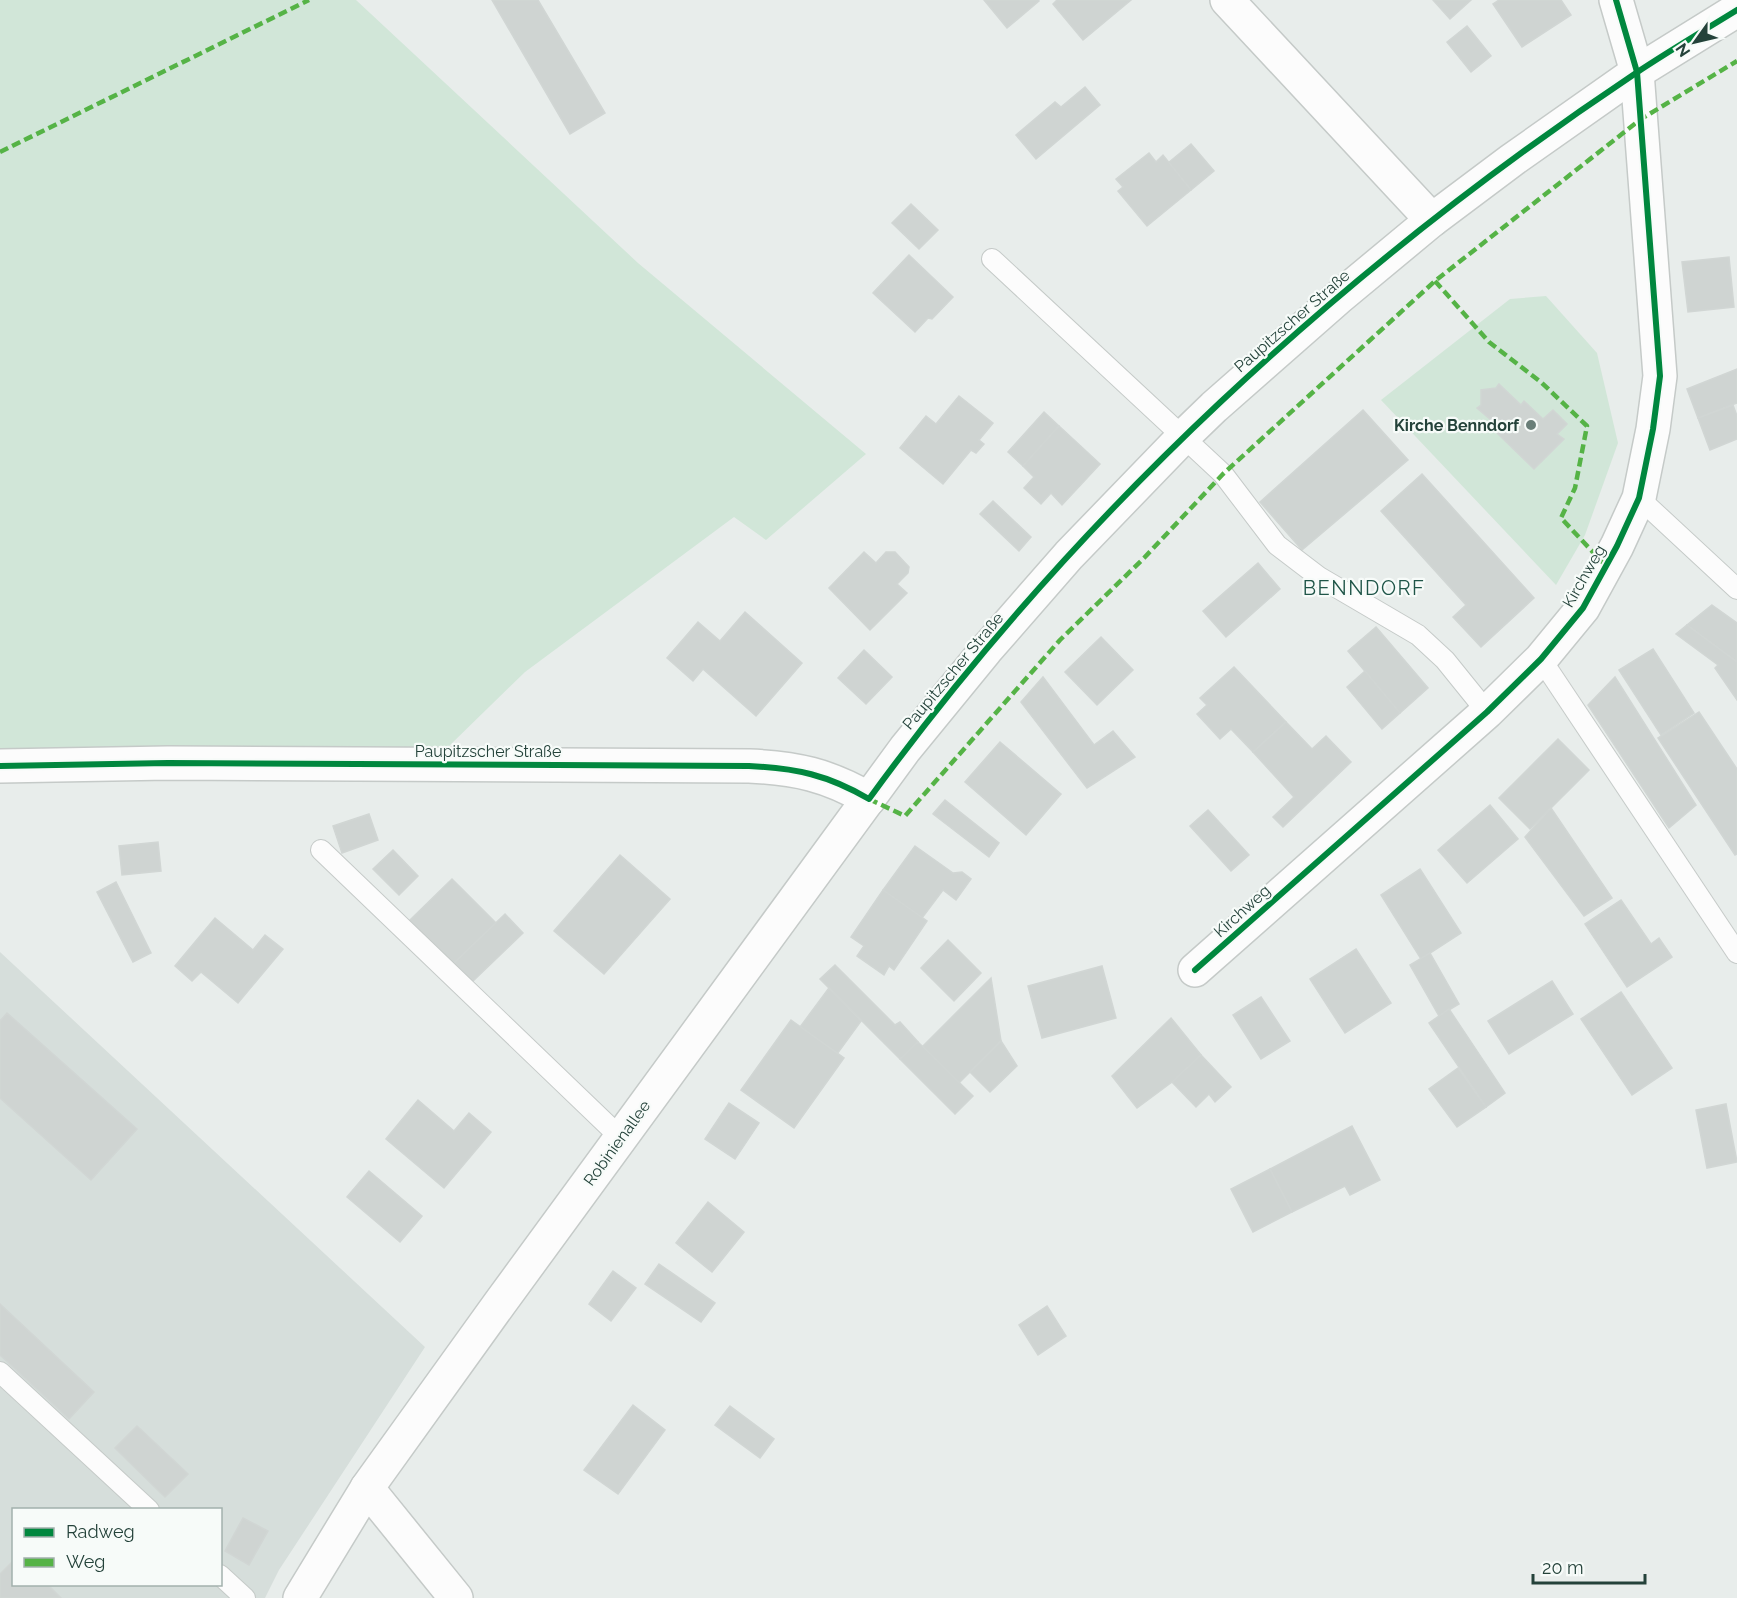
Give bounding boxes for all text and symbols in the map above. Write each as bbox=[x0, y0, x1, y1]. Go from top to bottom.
north arrow bbox=[1665, 12, 1725, 72]
text: N bbox=[1672, 40, 1694, 60]
street label: Paupitzscher Straße bbox=[1230, 266, 1354, 376]
place label: Kirche Benndorf bbox=[1394, 416, 1520, 435]
marker: Kirche Benndorf bbox=[1524, 418, 1538, 432]
street label: Kirchweg bbox=[1559, 541, 1609, 611]
district label: BENNDORF bbox=[1303, 576, 1425, 600]
street label: Paupitzscher Straße bbox=[899, 609, 1007, 733]
street label: Paupitzscher Straße bbox=[415, 742, 561, 761]
street label: Kirchweg bbox=[1210, 881, 1274, 941]
street label: Robinienallee bbox=[580, 1097, 654, 1189]
legend bbox=[12, 1508, 222, 1586]
text: Radweg bbox=[66, 1521, 135, 1542]
scale bar bbox=[1533, 1547, 1646, 1585]
text: Weg bbox=[66, 1551, 105, 1572]
text: 20 m bbox=[1542, 1557, 1584, 1578]

